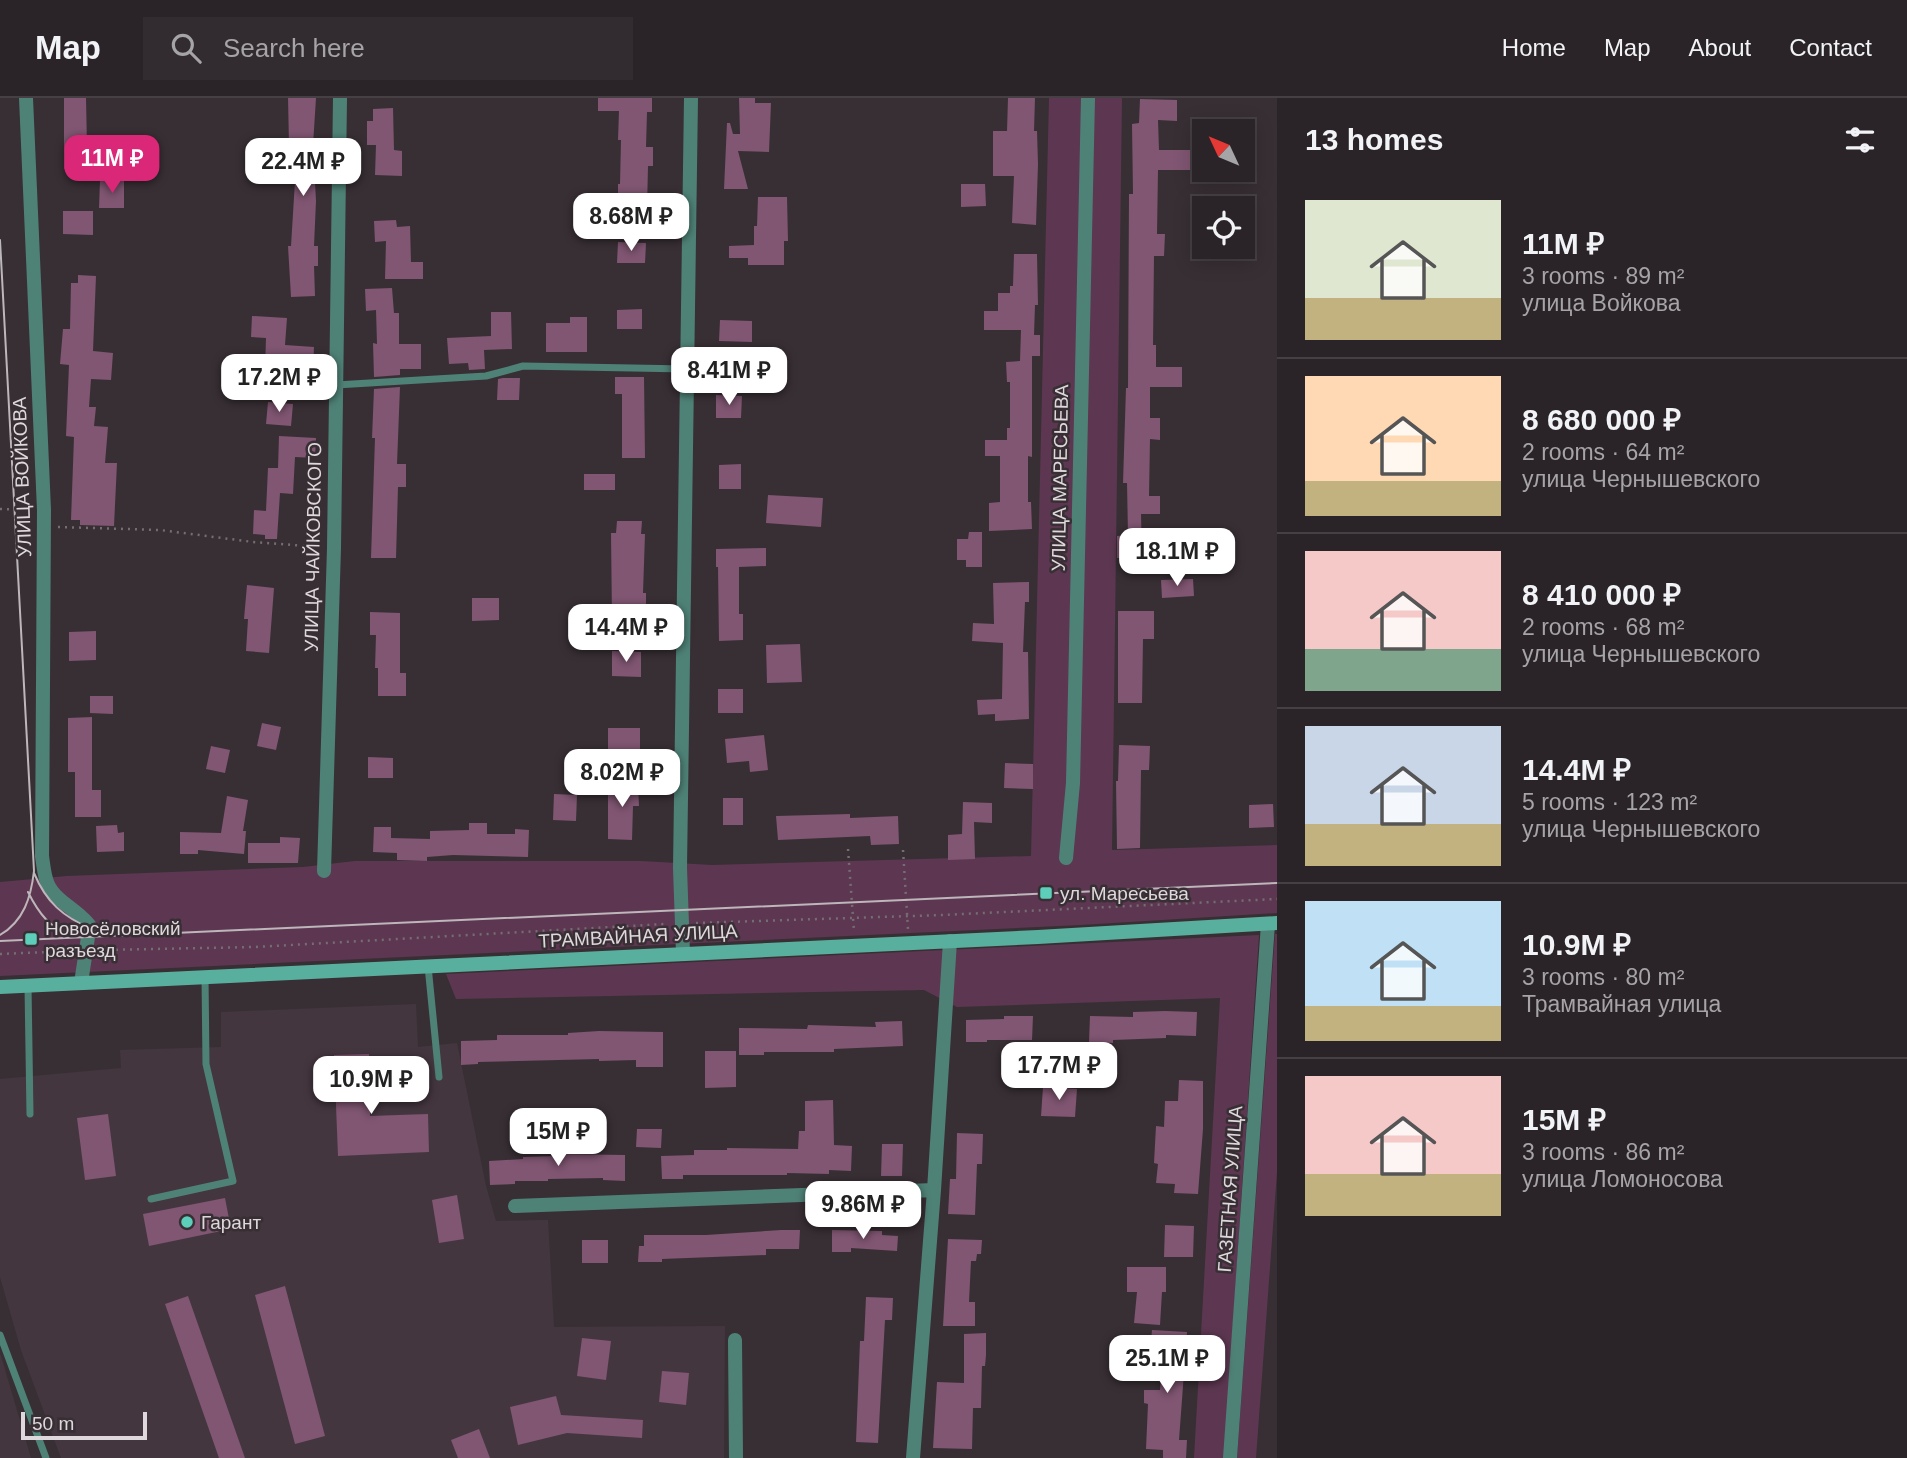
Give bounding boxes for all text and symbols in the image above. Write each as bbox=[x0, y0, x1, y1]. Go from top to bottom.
search box bbox=[143, 17, 633, 80]
text: Map bbox=[35, 29, 101, 66]
icon: search bbox=[167, 29, 205, 67]
text: Search here bbox=[223, 33, 365, 63]
text: Home bbox=[1502, 34, 1566, 61]
text: Map bbox=[1604, 34, 1651, 61]
text: About bbox=[1689, 34, 1751, 61]
text: Contact bbox=[1789, 34, 1872, 61]
north arrow bbox=[1192, 119, 1255, 182]
map controls bbox=[1192, 119, 1255, 259]
icon: filters bbox=[1841, 121, 1879, 159]
text: 13 homes bbox=[1305, 123, 1443, 156]
pin: 11M ₽ bbox=[63, 136, 161, 195]
pin: 22.4M ₽ bbox=[238, 139, 368, 198]
text: 11M ₽ bbox=[80, 145, 144, 171]
text: 22.4M ₽ bbox=[261, 148, 345, 174]
pin: 8.68M ₽ bbox=[566, 194, 696, 253]
button: locate bbox=[1192, 196, 1255, 259]
text: 8.68M ₽ bbox=[589, 203, 673, 229]
text: 11M ₽ bbox=[1522, 227, 1605, 260]
icon: home bbox=[1361, 228, 1445, 312]
text: 3 rooms · 89 m² bbox=[1522, 263, 1684, 289]
text: улица Войкова bbox=[1522, 290, 1680, 316]
pin: 8.41M ₽ bbox=[664, 348, 794, 407]
pin: 17.2M ₽ bbox=[214, 354, 344, 414]
text: 8.41M ₽ bbox=[687, 357, 771, 383]
text: 17.2M ₽ bbox=[237, 364, 321, 390]
street label: УЛИЦА МАРЕСЬЕВА bbox=[1048, 384, 1072, 572]
street label: УЛИЦА ВОЙКОВА bbox=[9, 396, 35, 558]
text: 8 680 000 ₽ bbox=[1522, 403, 1681, 436]
icon: home bbox=[1361, 404, 1445, 488]
text: 2 rooms · 64 m² bbox=[1522, 439, 1684, 465]
street label: УЛИЦА ЧАЙКОВСКОГО bbox=[301, 442, 325, 652]
text: улица Чернышевского bbox=[1522, 466, 1760, 492]
pin: 18.1M ₽ bbox=[1112, 528, 1242, 588]
text: 18.1M ₽ bbox=[1135, 538, 1219, 564]
text: 8 410 000 ₽ bbox=[1522, 578, 1681, 611]
icon: home bbox=[1361, 579, 1445, 663]
pin: 14.4M ₽ bbox=[561, 604, 691, 664]
text: 14.4M ₽ bbox=[584, 614, 668, 640]
text: 2 rooms · 68 m² bbox=[1522, 614, 1684, 640]
text: улица Чернышевского bbox=[1522, 641, 1760, 667]
pin: 8.02M ₽ bbox=[557, 750, 687, 809]
text: 14.4M ₽ bbox=[1522, 753, 1631, 786]
icon: home bbox=[1361, 754, 1445, 838]
text: 8.02M ₽ bbox=[580, 759, 664, 785]
text: 5 rooms · 123 m² bbox=[1522, 789, 1697, 815]
text: улица Чернышевского bbox=[1522, 816, 1760, 842]
place label: ул. Маресьева bbox=[1060, 883, 1189, 904]
marker: ул. Маресьева bbox=[1038, 885, 1054, 901]
place label: Новосёловский разъезд bbox=[45, 918, 181, 961]
street label: ТРАМВАЙНАЯ УЛИЦА bbox=[538, 920, 739, 952]
text: 10.9M ₽ bbox=[1522, 928, 1631, 961]
icon: home bbox=[1361, 929, 1445, 1013]
marker: Новосёловский разъезд bbox=[23, 931, 39, 947]
text: 3 rooms · 80 m² bbox=[1522, 964, 1684, 990]
text: Трамвайная улица bbox=[1522, 991, 1721, 1017]
pin: 17.7M ₽ bbox=[994, 1042, 1124, 1102]
text: 17.7M ₽ bbox=[1017, 1052, 1101, 1078]
pin: 10.9M ₽ bbox=[306, 1056, 436, 1116]
text: 10.9M ₽ bbox=[329, 1066, 413, 1092]
text: 15M ₽ bbox=[1522, 1103, 1606, 1136]
icon: home bbox=[1361, 1104, 1445, 1188]
street label: ГАЗЕТНАЯ УЛИЦА bbox=[1214, 1105, 1246, 1273]
pin: 15M ₽ bbox=[509, 1108, 607, 1168]
text: 15M ₽ bbox=[526, 1118, 590, 1144]
text: 3 rooms · 86 m² bbox=[1522, 1139, 1684, 1165]
text: улица Ломоносова bbox=[1522, 1166, 1723, 1192]
pin: 9.86M ₽ bbox=[798, 1182, 928, 1241]
text: 9.86M ₽ bbox=[821, 1191, 905, 1217]
place label: Гарант bbox=[201, 1212, 261, 1233]
marker: Гарант bbox=[179, 1214, 195, 1230]
pin: 25.1M ₽ bbox=[1102, 1336, 1232, 1395]
text: 25.1M ₽ bbox=[1125, 1345, 1209, 1371]
scale bar bbox=[21, 1409, 147, 1441]
text: 50 m bbox=[32, 1413, 74, 1434]

